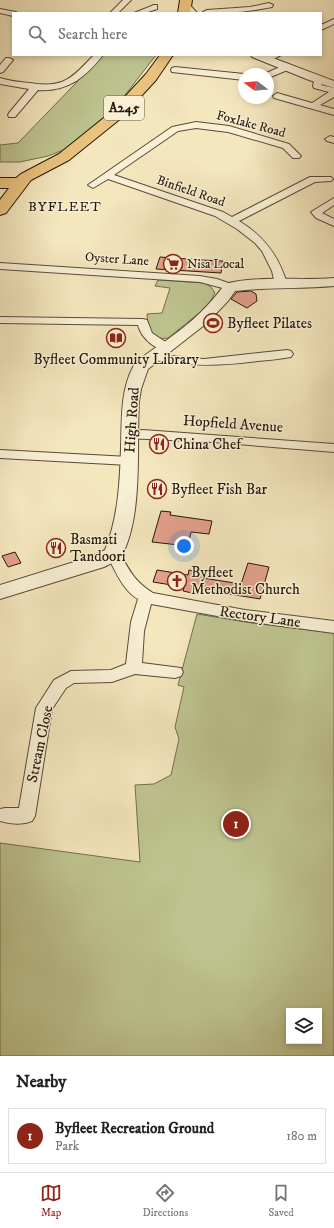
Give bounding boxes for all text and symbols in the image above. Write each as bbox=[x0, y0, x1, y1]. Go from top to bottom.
search box bbox=[12, 12, 322, 56]
icon: search bbox=[26, 23, 48, 45]
text: Search here bbox=[58, 25, 127, 44]
north arrow bbox=[238, 68, 274, 104]
road number: A245 bbox=[104, 96, 144, 120]
street label: Foxlake Road bbox=[215, 107, 288, 141]
street label: Binfield Road bbox=[155, 172, 228, 210]
district label: BYFLEET bbox=[28, 198, 102, 216]
street label: Oyster Lane bbox=[85, 249, 149, 269]
supermarket icon: Nisa Local bbox=[162, 253, 184, 275]
place label: Nisa Local bbox=[187, 256, 244, 272]
sports icon: Byfleet Pilates bbox=[202, 312, 224, 334]
place label: Byfleet Pilates bbox=[227, 314, 312, 333]
library icon: Byfleet Community Library bbox=[105, 327, 127, 349]
place label: Byfleet Community Library bbox=[33, 350, 200, 369]
street label: High Road bbox=[120, 386, 144, 454]
street label: Hopfield Avenue bbox=[182, 411, 284, 437]
restaurant icon: China Chef bbox=[148, 433, 170, 455]
place label: China Chef bbox=[173, 435, 243, 454]
restaurant icon: Byfleet Fish Bar bbox=[146, 478, 168, 500]
place label: Byfleet Fish Bar bbox=[171, 480, 268, 499]
place label: Basmati Tandoori bbox=[70, 530, 126, 566]
your location bbox=[174, 536, 194, 556]
restaurant icon: Basmati Tandoori bbox=[45, 537, 67, 559]
place label: Byfleet Methodist Church bbox=[191, 563, 300, 599]
church icon: Byfleet Methodist Church bbox=[166, 570, 188, 592]
street label: Rectory Lane bbox=[218, 602, 302, 632]
street label: Stream Close bbox=[23, 704, 57, 784]
pin: 1 bbox=[223, 809, 249, 839]
map controls bbox=[286, 1008, 322, 1044]
button: layers bbox=[286, 1008, 322, 1044]
text: Nearby bbox=[16, 1071, 66, 1093]
text: Byfleet Recreation Ground bbox=[55, 1119, 214, 1138]
text: 1 bbox=[28, 1128, 32, 1144]
text: 180 m bbox=[286, 1128, 317, 1144]
text: Park bbox=[55, 1138, 79, 1154]
tab: Map bbox=[40, 1182, 62, 1220]
tab: Directions bbox=[143, 1182, 188, 1220]
tab: Saved bbox=[269, 1182, 294, 1220]

